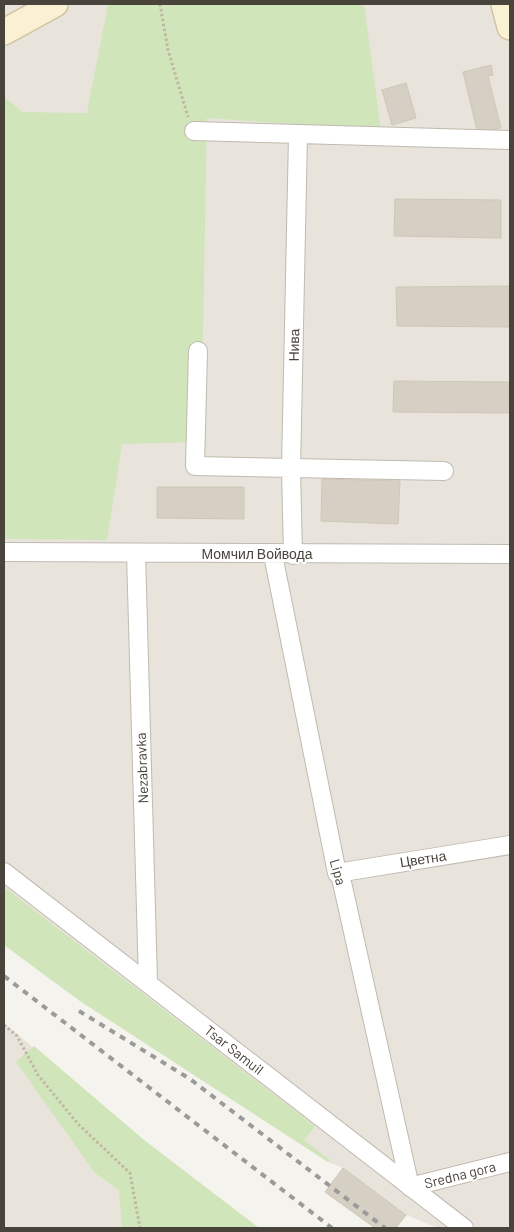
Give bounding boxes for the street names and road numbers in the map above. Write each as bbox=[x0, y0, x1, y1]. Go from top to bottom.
street label: Нива bbox=[285, 328, 302, 362]
street label: Момчил Войвода bbox=[202, 545, 313, 562]
street label: Nezabravka bbox=[132, 732, 151, 804]
street label: Цветна bbox=[398, 846, 448, 871]
street label: Lipa bbox=[327, 857, 350, 887]
street label: Tsar Samuil bbox=[201, 1021, 267, 1078]
street label: Sredna gora bbox=[422, 1157, 497, 1192]

